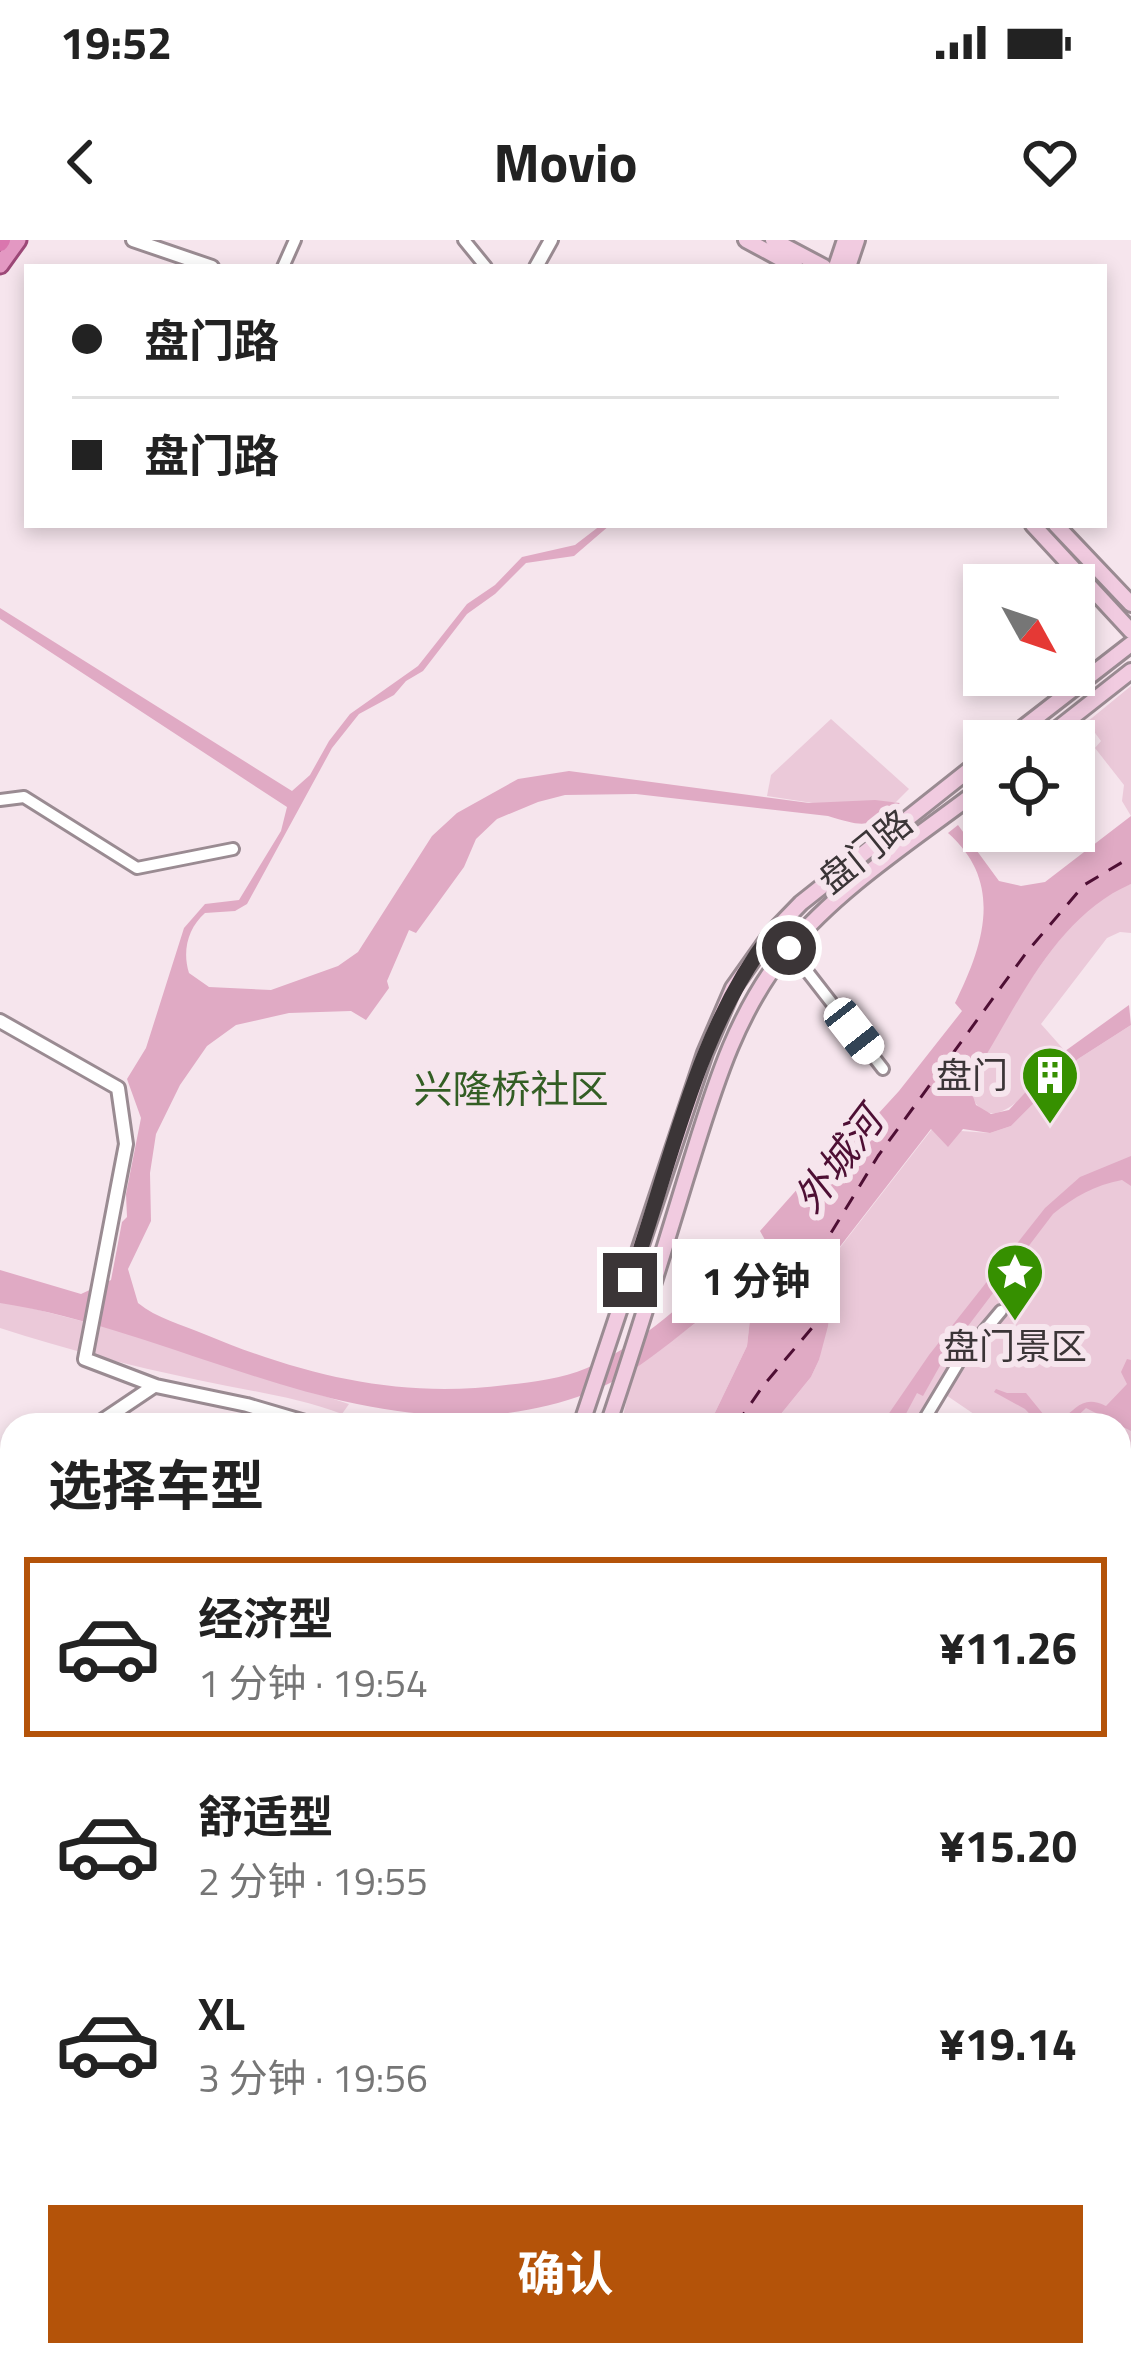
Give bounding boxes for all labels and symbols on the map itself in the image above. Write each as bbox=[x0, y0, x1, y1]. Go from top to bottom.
north arrow bbox=[963, 564, 1095, 696]
street label: 盘门路 bbox=[805, 795, 924, 906]
route start bbox=[762, 921, 816, 975]
car bbox=[818, 992, 890, 1070]
building icon: 盘门 bbox=[1019, 1044, 1081, 1126]
place label: 盘门 bbox=[936, 1047, 1008, 1102]
district label: 兴隆桥社区 bbox=[413, 1059, 609, 1118]
water label: 外城河 bbox=[779, 1090, 901, 1224]
callout: 1 分钟 bbox=[672, 1238, 840, 1322]
place icon: 盘门景区 bbox=[984, 1241, 1046, 1323]
route end bbox=[603, 1253, 657, 1307]
place label: 盘门景区 bbox=[943, 1318, 1087, 1373]

